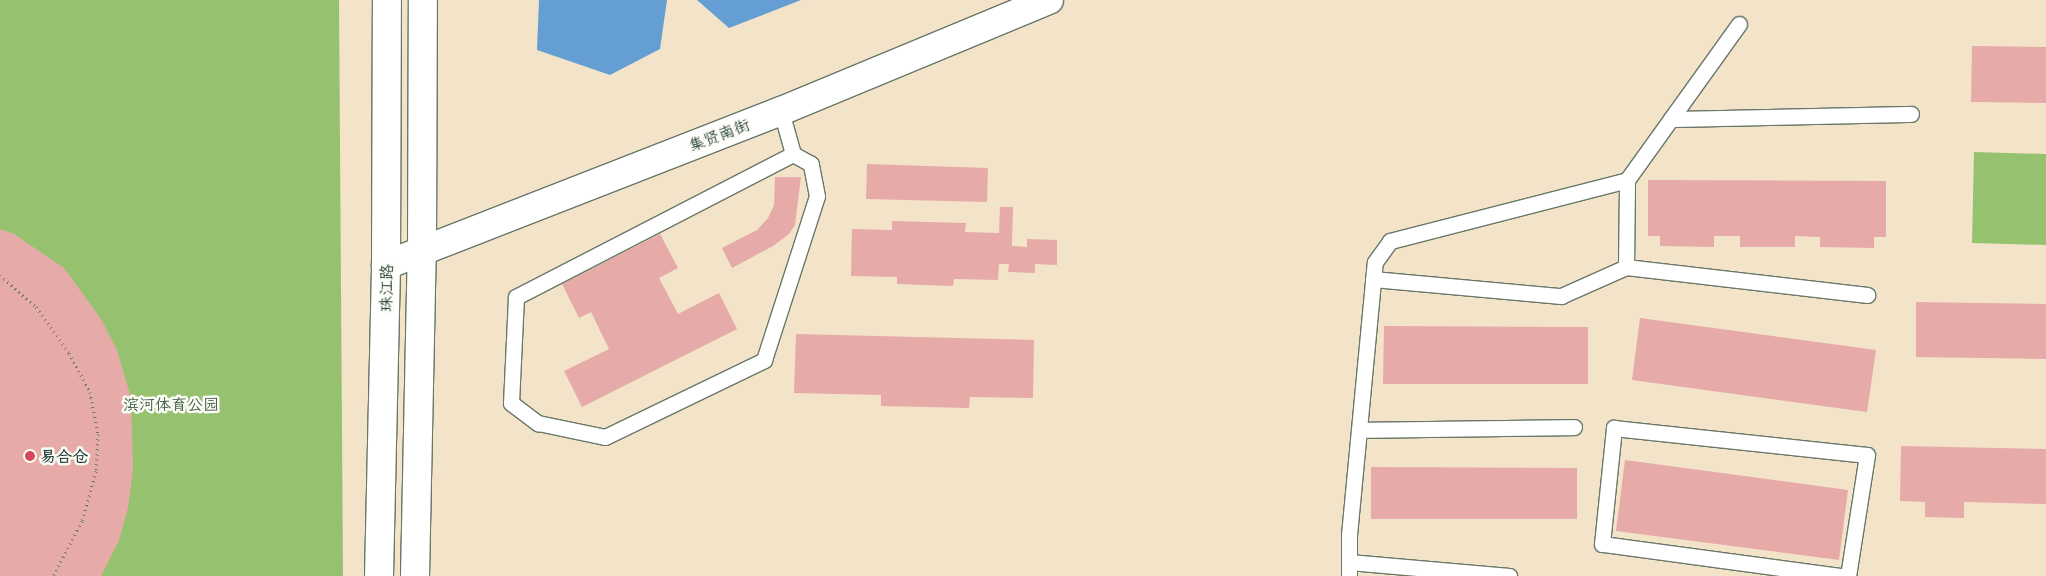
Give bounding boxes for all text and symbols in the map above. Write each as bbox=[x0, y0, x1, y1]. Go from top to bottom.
street label: 集贤南街 bbox=[686, 115, 752, 155]
street label: 珠江路 bbox=[376, 264, 396, 312]
park label: 滨河体育公园 bbox=[123, 394, 219, 414]
place label: 易合仓 bbox=[40, 446, 88, 466]
marker: 易合仓 bbox=[24, 450, 36, 462]

